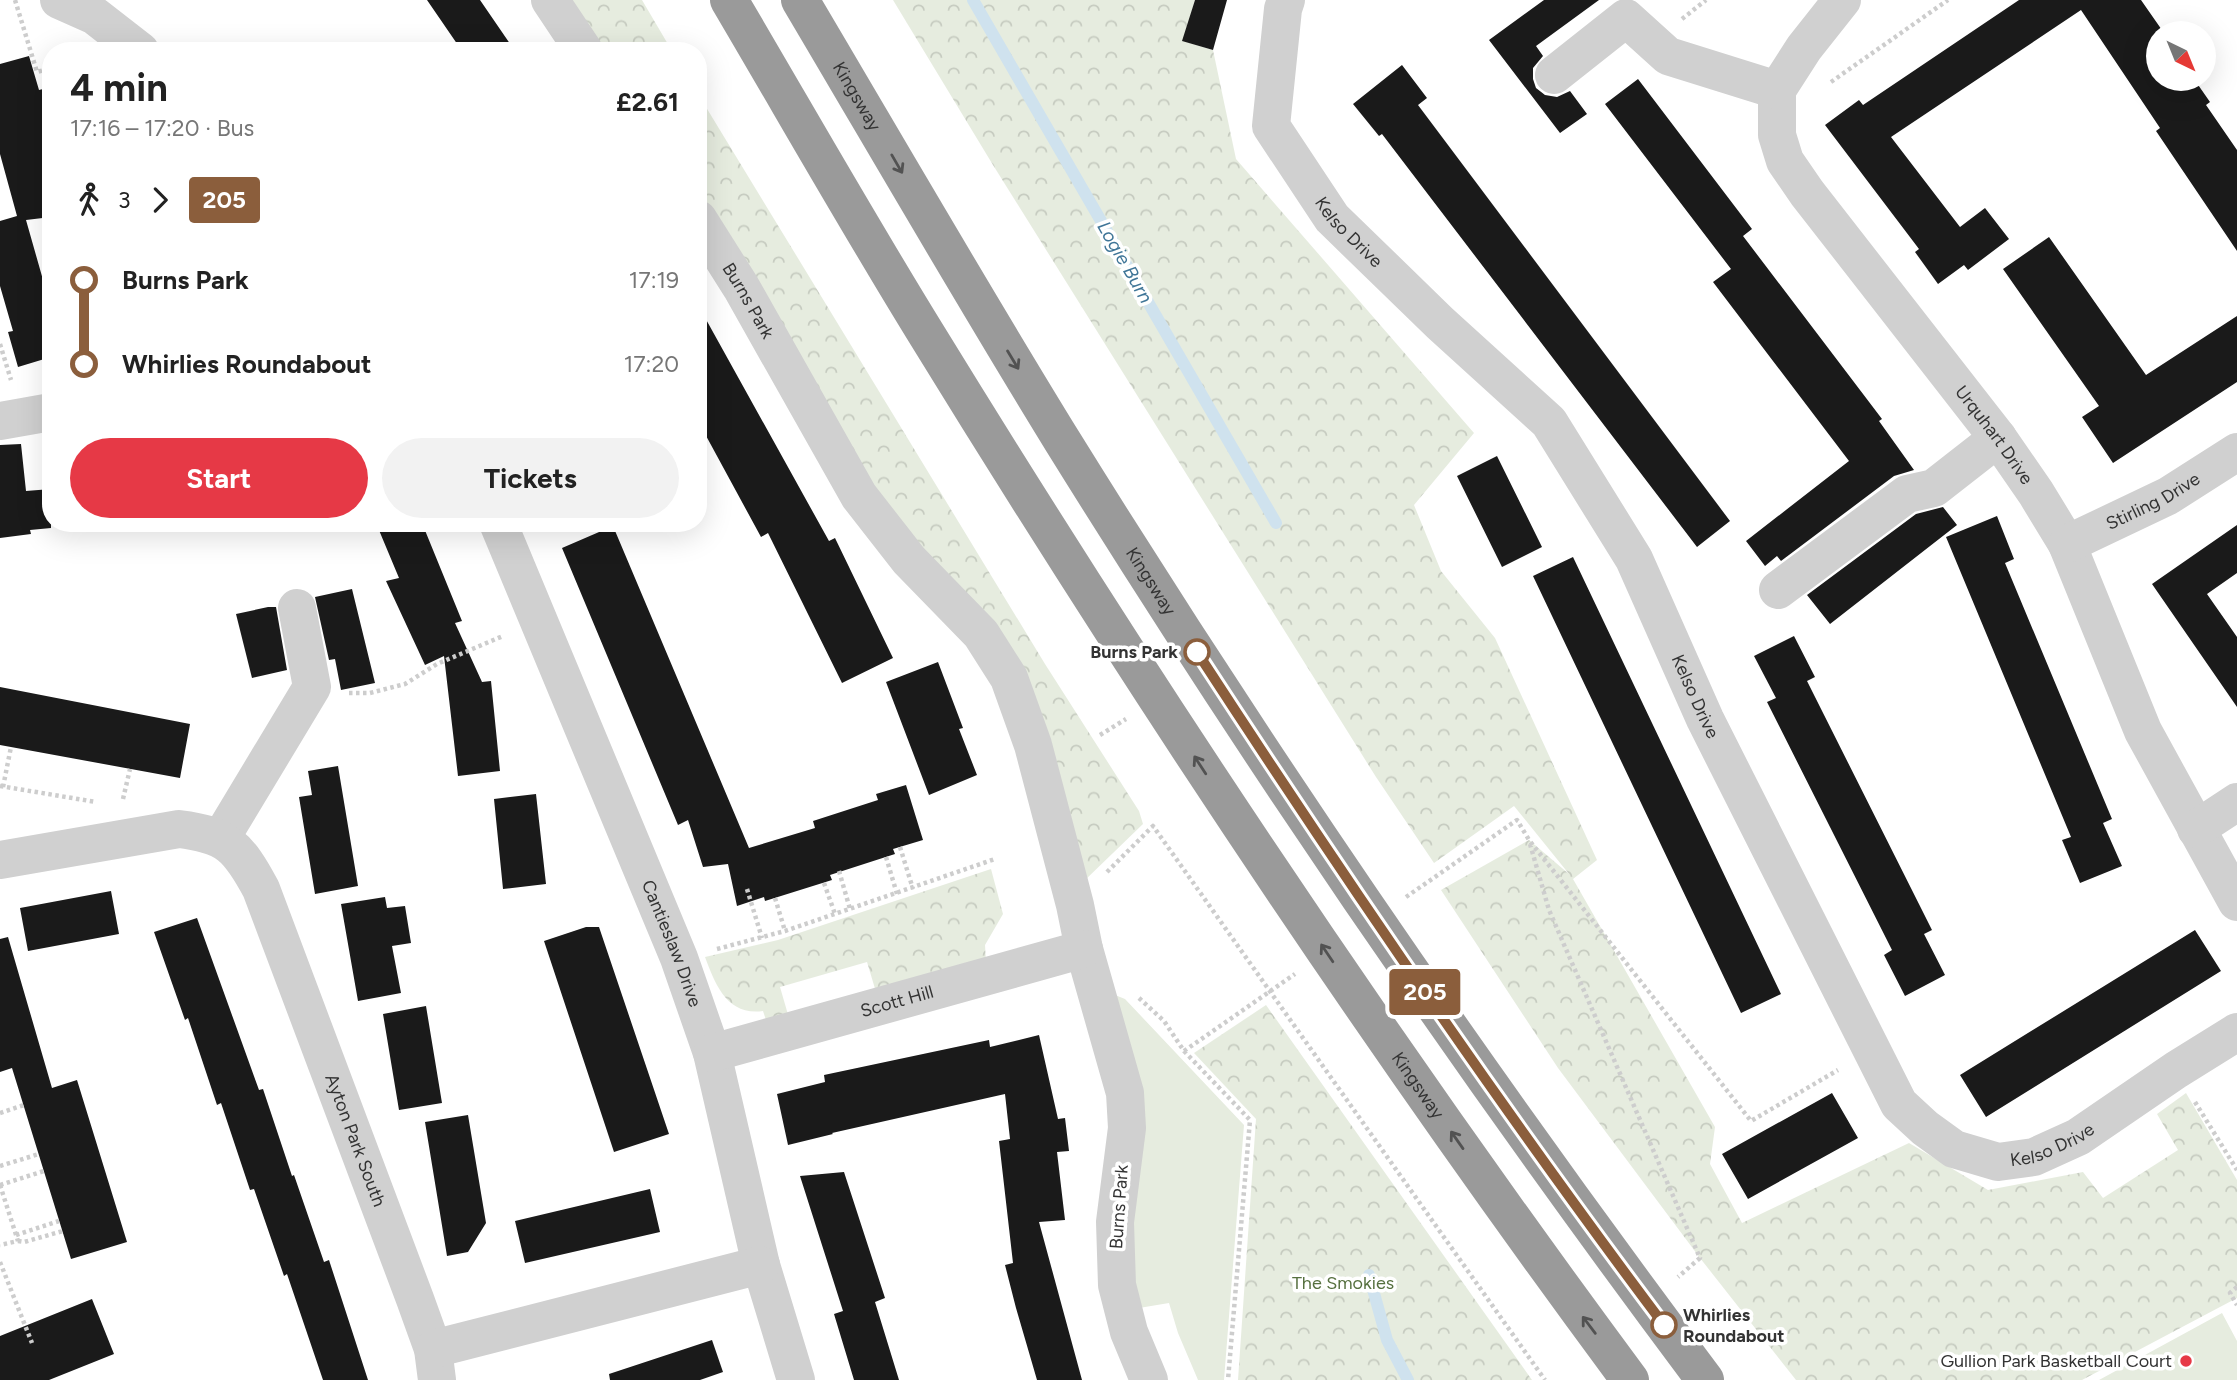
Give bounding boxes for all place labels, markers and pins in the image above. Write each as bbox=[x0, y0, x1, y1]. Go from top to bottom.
marker: Burns Park bbox=[1184, 639, 1210, 665]
place label: Burns Park bbox=[1090, 641, 1178, 663]
place label: Whirlies Roundabout bbox=[1683, 1304, 1784, 1347]
marker: Whirlies Roundabout bbox=[1651, 1312, 1677, 1338]
place label: Gullion Park Basketball Court bbox=[1940, 1350, 2172, 1372]
marker: Gullion Park Basketball Court bbox=[2178, 1353, 2194, 1369]

